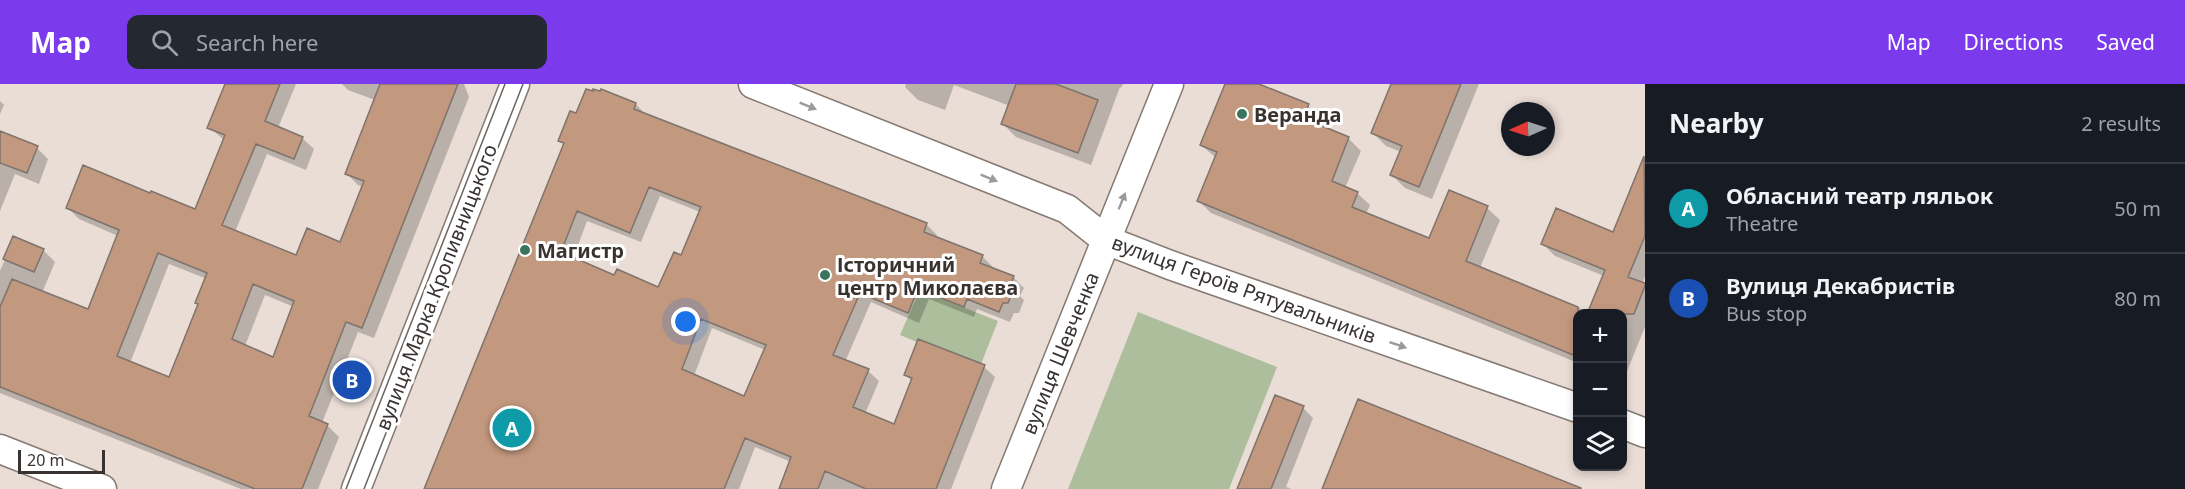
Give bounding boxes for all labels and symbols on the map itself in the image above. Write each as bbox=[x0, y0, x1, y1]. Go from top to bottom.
one-way arrow bbox=[799, 101, 817, 111]
place label: Веранда bbox=[1254, 101, 1341, 128]
north arrow bbox=[1501, 102, 1555, 156]
marker: Веранда bbox=[1235, 107, 1249, 121]
street label: вулиця Марка Кропивницького bbox=[369, 140, 503, 434]
one-way arrow bbox=[980, 174, 998, 183]
one-way arrow bbox=[1118, 192, 1127, 210]
street label: вулиця Героїв Рятувальників bbox=[1108, 229, 1380, 349]
place label: Магистр bbox=[537, 237, 624, 264]
marker: Магистр bbox=[518, 243, 532, 257]
place label: Історичний центр Миколаєва bbox=[837, 251, 1018, 301]
marker: Історичний центр Миколаєва bbox=[818, 268, 832, 282]
street label: вулиця Шевченка bbox=[1015, 268, 1105, 438]
your location bbox=[671, 307, 700, 336]
one-way arrow bbox=[1389, 341, 1407, 351]
pin: B bbox=[332, 358, 372, 402]
pin: A bbox=[492, 406, 532, 450]
scale bar bbox=[18, 447, 105, 474]

